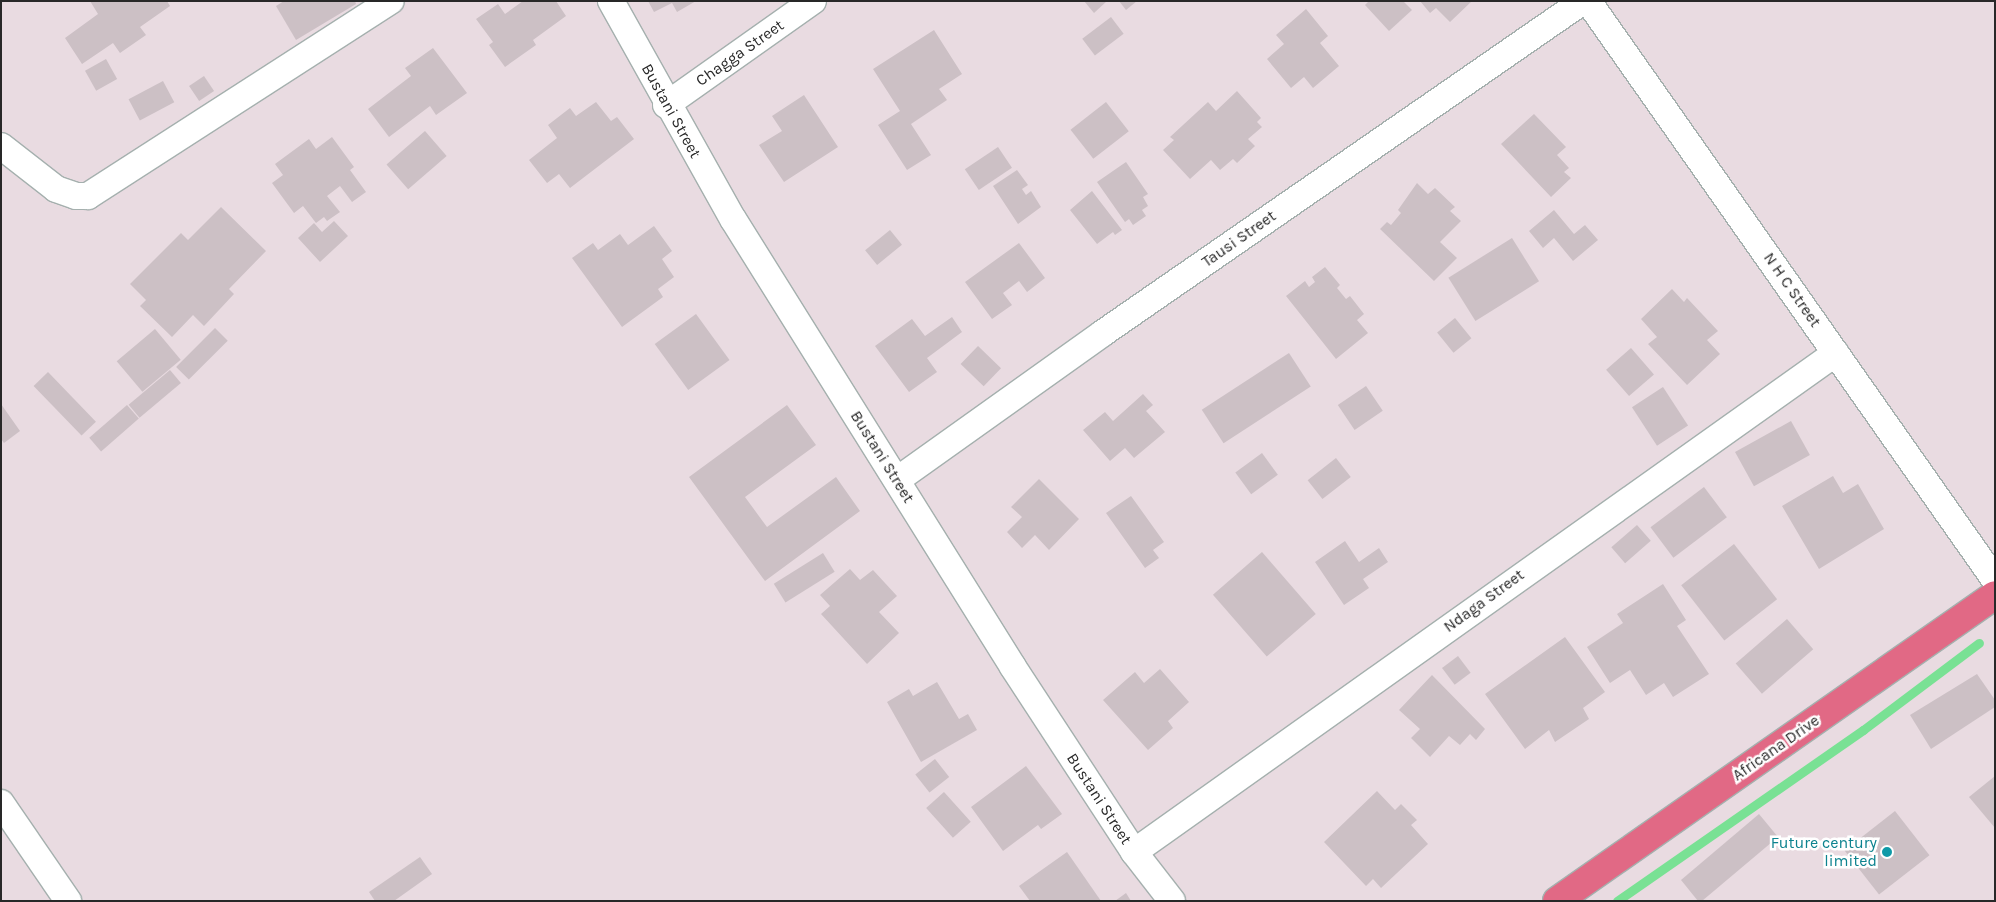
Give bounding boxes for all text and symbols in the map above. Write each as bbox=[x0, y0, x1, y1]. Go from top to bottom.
street label: Chagga Street bbox=[692, 16, 788, 90]
street label: Bustani Street bbox=[637, 60, 705, 162]
street label: Tausi Street bbox=[1198, 206, 1280, 272]
street label: N H C Street bbox=[1759, 249, 1825, 331]
street label: Bustani Street bbox=[846, 407, 918, 507]
street label: Ndaga Street bbox=[1440, 565, 1528, 637]
street label: Africana Drive bbox=[1729, 711, 1823, 785]
street label: Bustani Street bbox=[1062, 750, 1136, 848]
place label: Future century limited bbox=[1771, 833, 1877, 871]
marker: Future century limited bbox=[1881, 846, 1893, 858]

